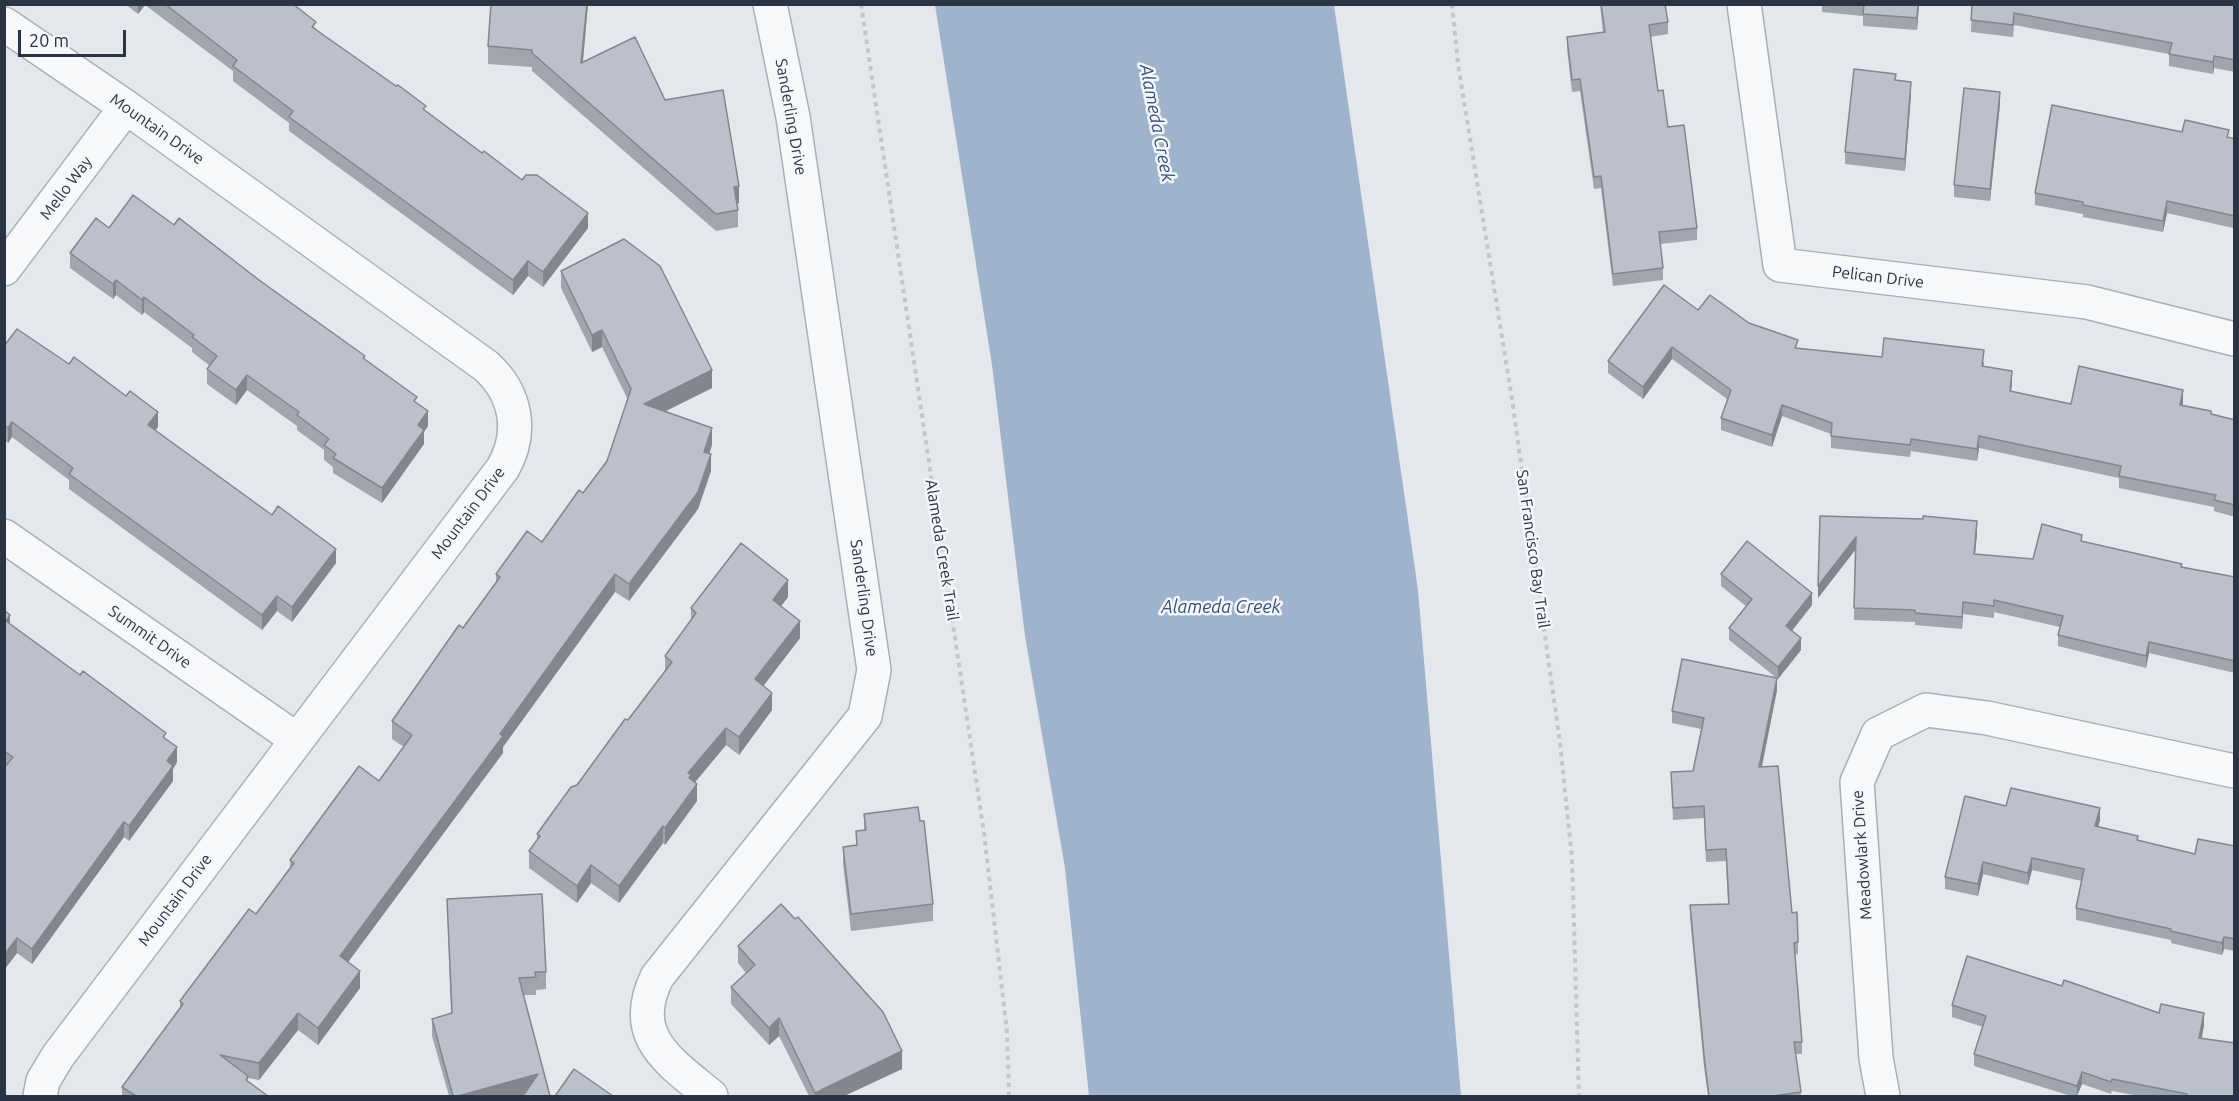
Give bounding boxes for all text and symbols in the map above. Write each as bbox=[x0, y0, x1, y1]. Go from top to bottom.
scale bar bbox=[21, 18, 129, 56]
text: 20 m bbox=[29, 30, 69, 50]
street label: Sanderling Drive bbox=[771, 57, 811, 177]
water label: Alameda Creek bbox=[1135, 62, 1179, 184]
street label: Mountain Drive bbox=[106, 89, 208, 169]
street label: Mello Way bbox=[36, 152, 96, 224]
street label: Pelican Drive bbox=[1831, 262, 1925, 292]
street label: Mountain Drive bbox=[427, 463, 509, 563]
street label: San Francisco Bay Trail bbox=[1512, 468, 1554, 630]
street label: Alameda Creek Trail bbox=[921, 478, 963, 622]
street label: Sanderling Drive bbox=[846, 538, 882, 658]
water label: Alameda Creek bbox=[1161, 596, 1281, 618]
street label: Summit Drive bbox=[105, 601, 195, 673]
street label: Meadowlark Drive bbox=[1848, 789, 1876, 921]
street label: Mountain Drive bbox=[134, 850, 216, 950]

